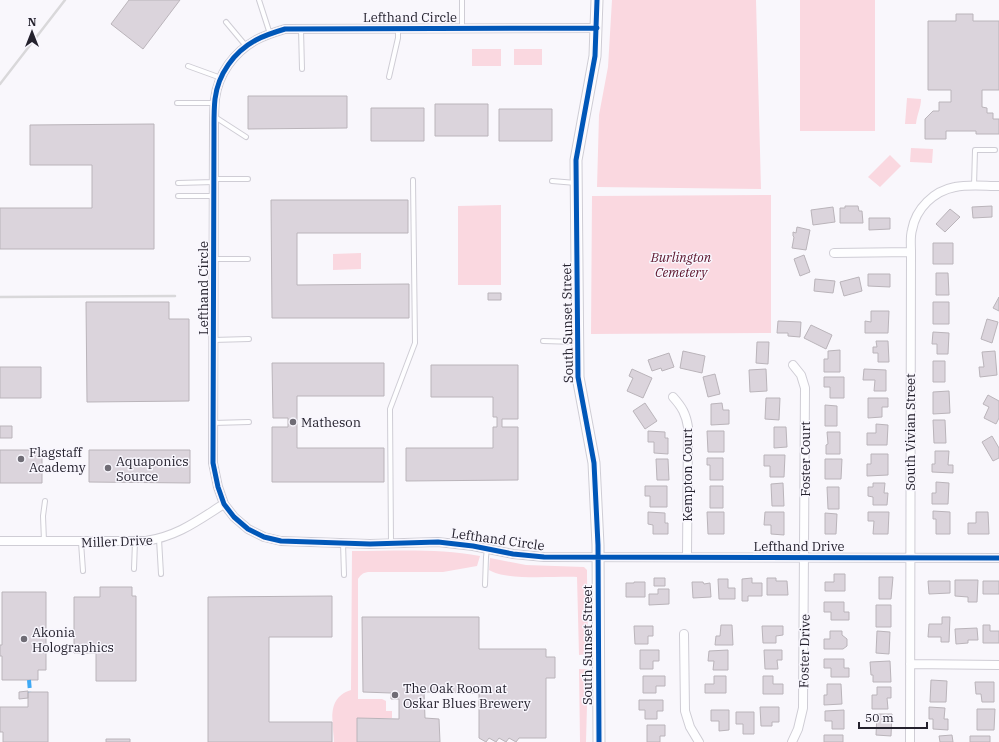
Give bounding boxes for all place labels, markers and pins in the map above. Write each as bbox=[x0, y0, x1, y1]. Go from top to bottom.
place label: Matheson bbox=[301, 414, 361, 431]
marker: Matheson bbox=[288, 417, 298, 427]
place label: Flagstaff Academy bbox=[29, 444, 86, 476]
place label: Aquaponics Source bbox=[116, 453, 189, 485]
marker: Flagstaff Academy bbox=[16, 454, 26, 464]
marker: Aquaponics Source bbox=[103, 463, 113, 473]
place label: Akonia Holographics bbox=[32, 624, 114, 656]
marker: Akonia Holographics bbox=[19, 634, 29, 644]
place label: The Oak Room at Oskar Blues Brewery bbox=[403, 680, 531, 712]
marker: The Oak Room at Oskar Blues Brewery bbox=[390, 690, 400, 700]

